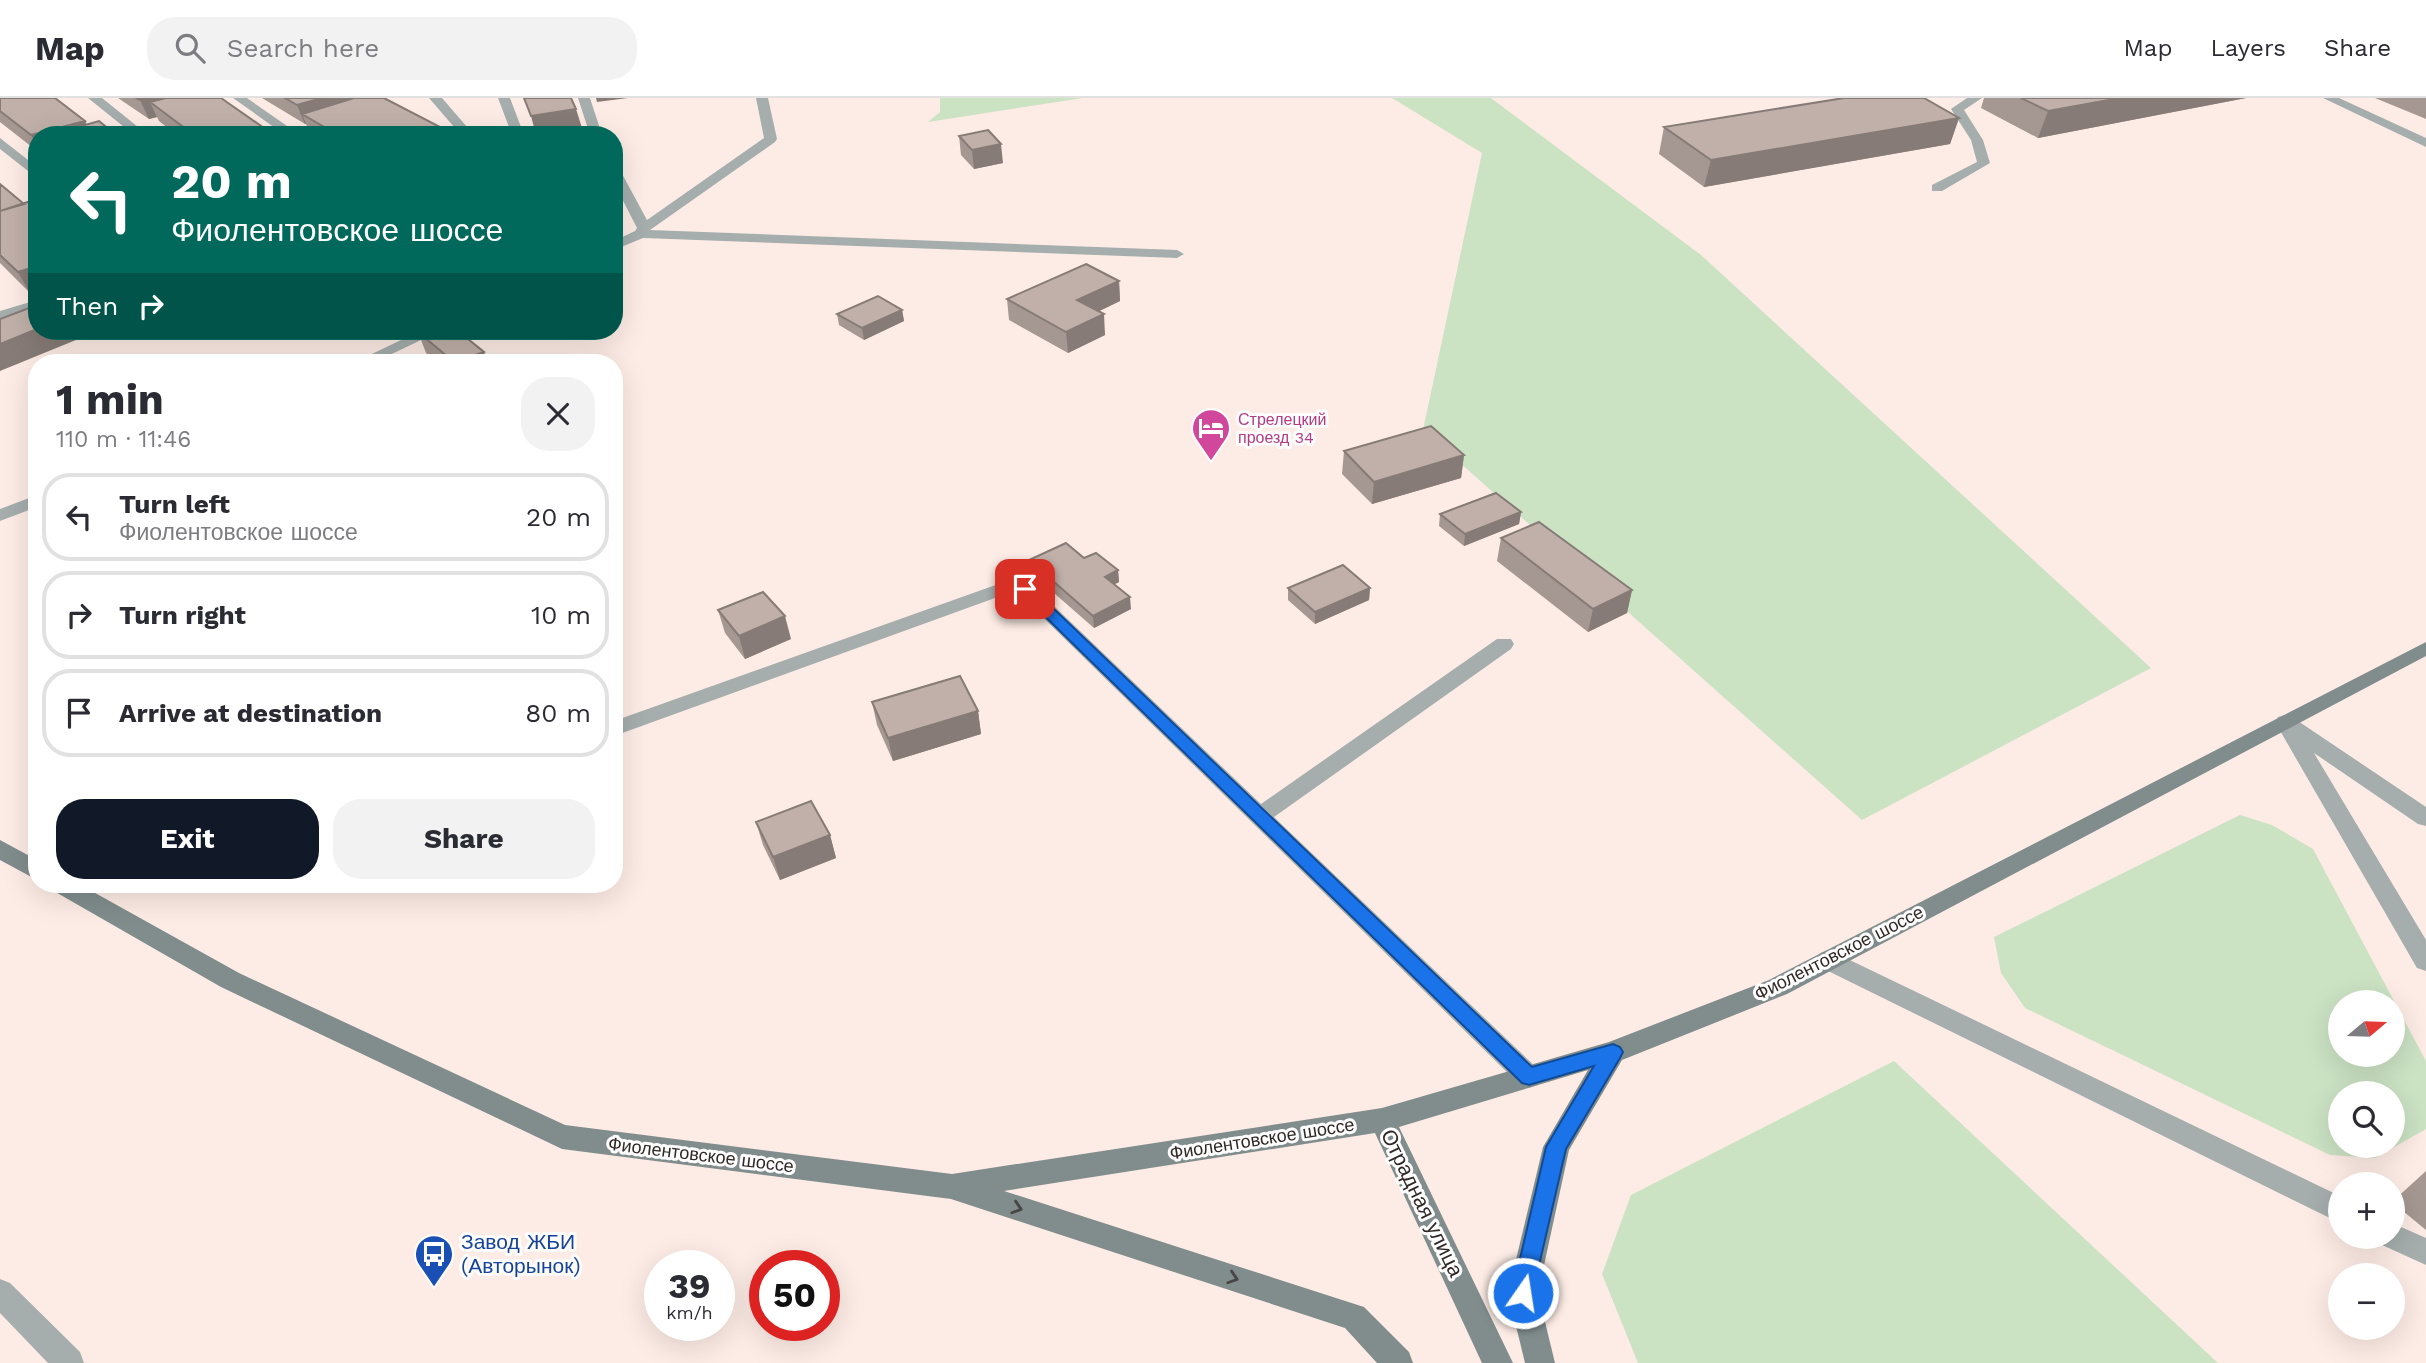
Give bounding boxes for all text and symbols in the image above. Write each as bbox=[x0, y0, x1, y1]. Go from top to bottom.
search box bbox=[147, 17, 637, 80]
text: Map bbox=[35, 29, 105, 68]
icon: search bbox=[171, 29, 209, 67]
text: Search here bbox=[227, 33, 379, 63]
text: Map bbox=[2124, 34, 2172, 62]
text: Layers bbox=[2210, 34, 2286, 62]
text: Share bbox=[2324, 34, 2391, 62]
text: 20 m bbox=[171, 152, 292, 210]
icon: left bbox=[56, 154, 147, 245]
text: Фиолентовское шоссе bbox=[171, 211, 503, 249]
icon: right bbox=[132, 287, 170, 325]
text: Then bbox=[56, 291, 118, 321]
text: 1 min bbox=[56, 375, 164, 424]
button: close bbox=[521, 377, 595, 451]
hotel icon: Стрелецкий проезд 34 bbox=[1190, 407, 1232, 462]
place label: Стрелецкий проезд 34 bbox=[1238, 410, 1326, 447]
text: 110 m · 11:46 bbox=[56, 426, 191, 453]
text: Turn left bbox=[119, 489, 230, 519]
icon: left bbox=[60, 498, 98, 536]
text: 20 m bbox=[526, 502, 591, 532]
text: Фиолентовское шоссе bbox=[119, 519, 358, 546]
pin bbox=[995, 559, 1055, 619]
icon: arrive bbox=[1006, 570, 1044, 608]
icon: right bbox=[60, 596, 98, 634]
text: Turn right bbox=[119, 600, 246, 630]
text: 10 m bbox=[531, 600, 591, 630]
icon: arrive bbox=[60, 694, 98, 732]
text: Arrive at destination bbox=[119, 698, 382, 728]
text: 80 m bbox=[525, 698, 591, 728]
button: Exit bbox=[56, 799, 319, 879]
button: Share bbox=[333, 799, 595, 879]
street label: Фиолентовское шоссе bbox=[1751, 901, 1927, 1004]
north arrow bbox=[2328, 990, 2404, 1068]
map controls bbox=[2328, 990, 2405, 1340]
button: search bbox=[2328, 1081, 2405, 1158]
street label: Фиолентовское шоссе bbox=[1168, 1114, 1356, 1163]
street label: Отрадная улица bbox=[1376, 1125, 1469, 1281]
street label: Фиолентовское шоссе bbox=[607, 1133, 795, 1176]
button: + bbox=[2328, 1172, 2405, 1249]
one-way arrow bbox=[1011, 1200, 1023, 1215]
place label: Завод ЖБИ (Авторынок) bbox=[461, 1229, 581, 1278]
bus stop icon: Завод ЖБИ (Авторынок) bbox=[413, 1233, 455, 1288]
speed limit sign: 50 bbox=[749, 1250, 840, 1341]
position arrow bbox=[1486, 1256, 1560, 1330]
button: − bbox=[2328, 1263, 2405, 1340]
text: 39 bbox=[668, 1265, 711, 1307]
one-way arrow bbox=[1227, 1270, 1239, 1285]
text: km/h bbox=[666, 1302, 713, 1323]

